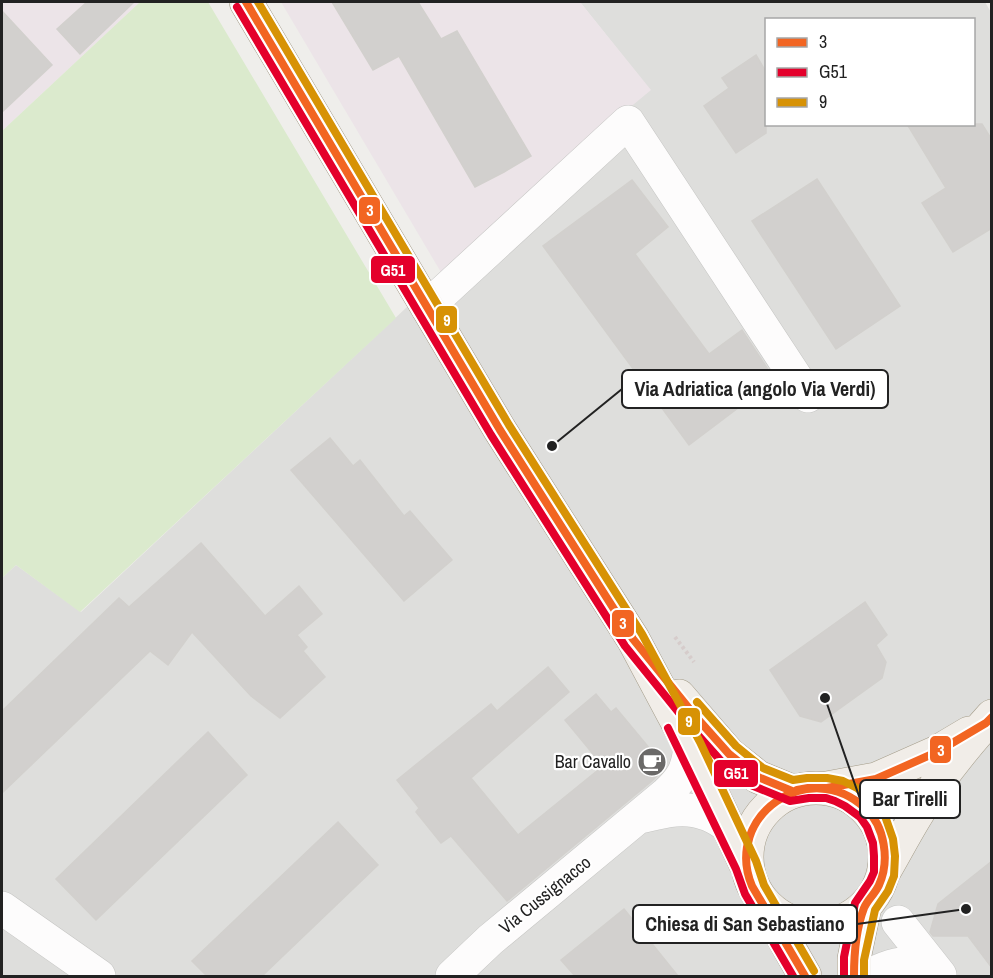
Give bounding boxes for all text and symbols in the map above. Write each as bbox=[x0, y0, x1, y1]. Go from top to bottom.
legend bbox=[765, 18, 975, 126]
text: 3 bbox=[819, 29, 827, 54]
text: G51 bbox=[819, 59, 848, 84]
text: 9 bbox=[819, 89, 827, 114]
line badge: 3 bbox=[358, 196, 381, 225]
text: 3 bbox=[366, 199, 374, 221]
line badge: G51 bbox=[370, 255, 416, 284]
text: G51 bbox=[381, 259, 406, 281]
line badge: 9 bbox=[435, 305, 458, 334]
text: 9 bbox=[443, 309, 451, 331]
callout: Via Adriatica (angolo Via Verdi) bbox=[622, 370, 888, 408]
text: Via Adriatica (angolo Via Verdi) bbox=[635, 375, 876, 402]
line badge: 3 bbox=[611, 609, 635, 638]
text: 3 bbox=[619, 612, 627, 634]
line badge: 9 bbox=[677, 707, 701, 736]
text: 9 bbox=[685, 710, 693, 732]
line badge: 3 bbox=[929, 735, 952, 764]
text: 3 bbox=[937, 739, 945, 761]
cafe icon: Bar Cavallo bbox=[636, 746, 668, 778]
place label: Bar Cavallo bbox=[555, 749, 631, 774]
line badge: G51 bbox=[713, 759, 759, 788]
text: G51 bbox=[724, 762, 749, 784]
callout: Bar Tirelli bbox=[860, 780, 960, 818]
text: Bar Tirelli bbox=[872, 785, 948, 812]
street label: Via Cussignacco bbox=[494, 850, 596, 939]
callout: Chiesa di San Sebastiano bbox=[633, 905, 857, 943]
text: Chiesa di San Sebastiano bbox=[645, 910, 845, 937]

